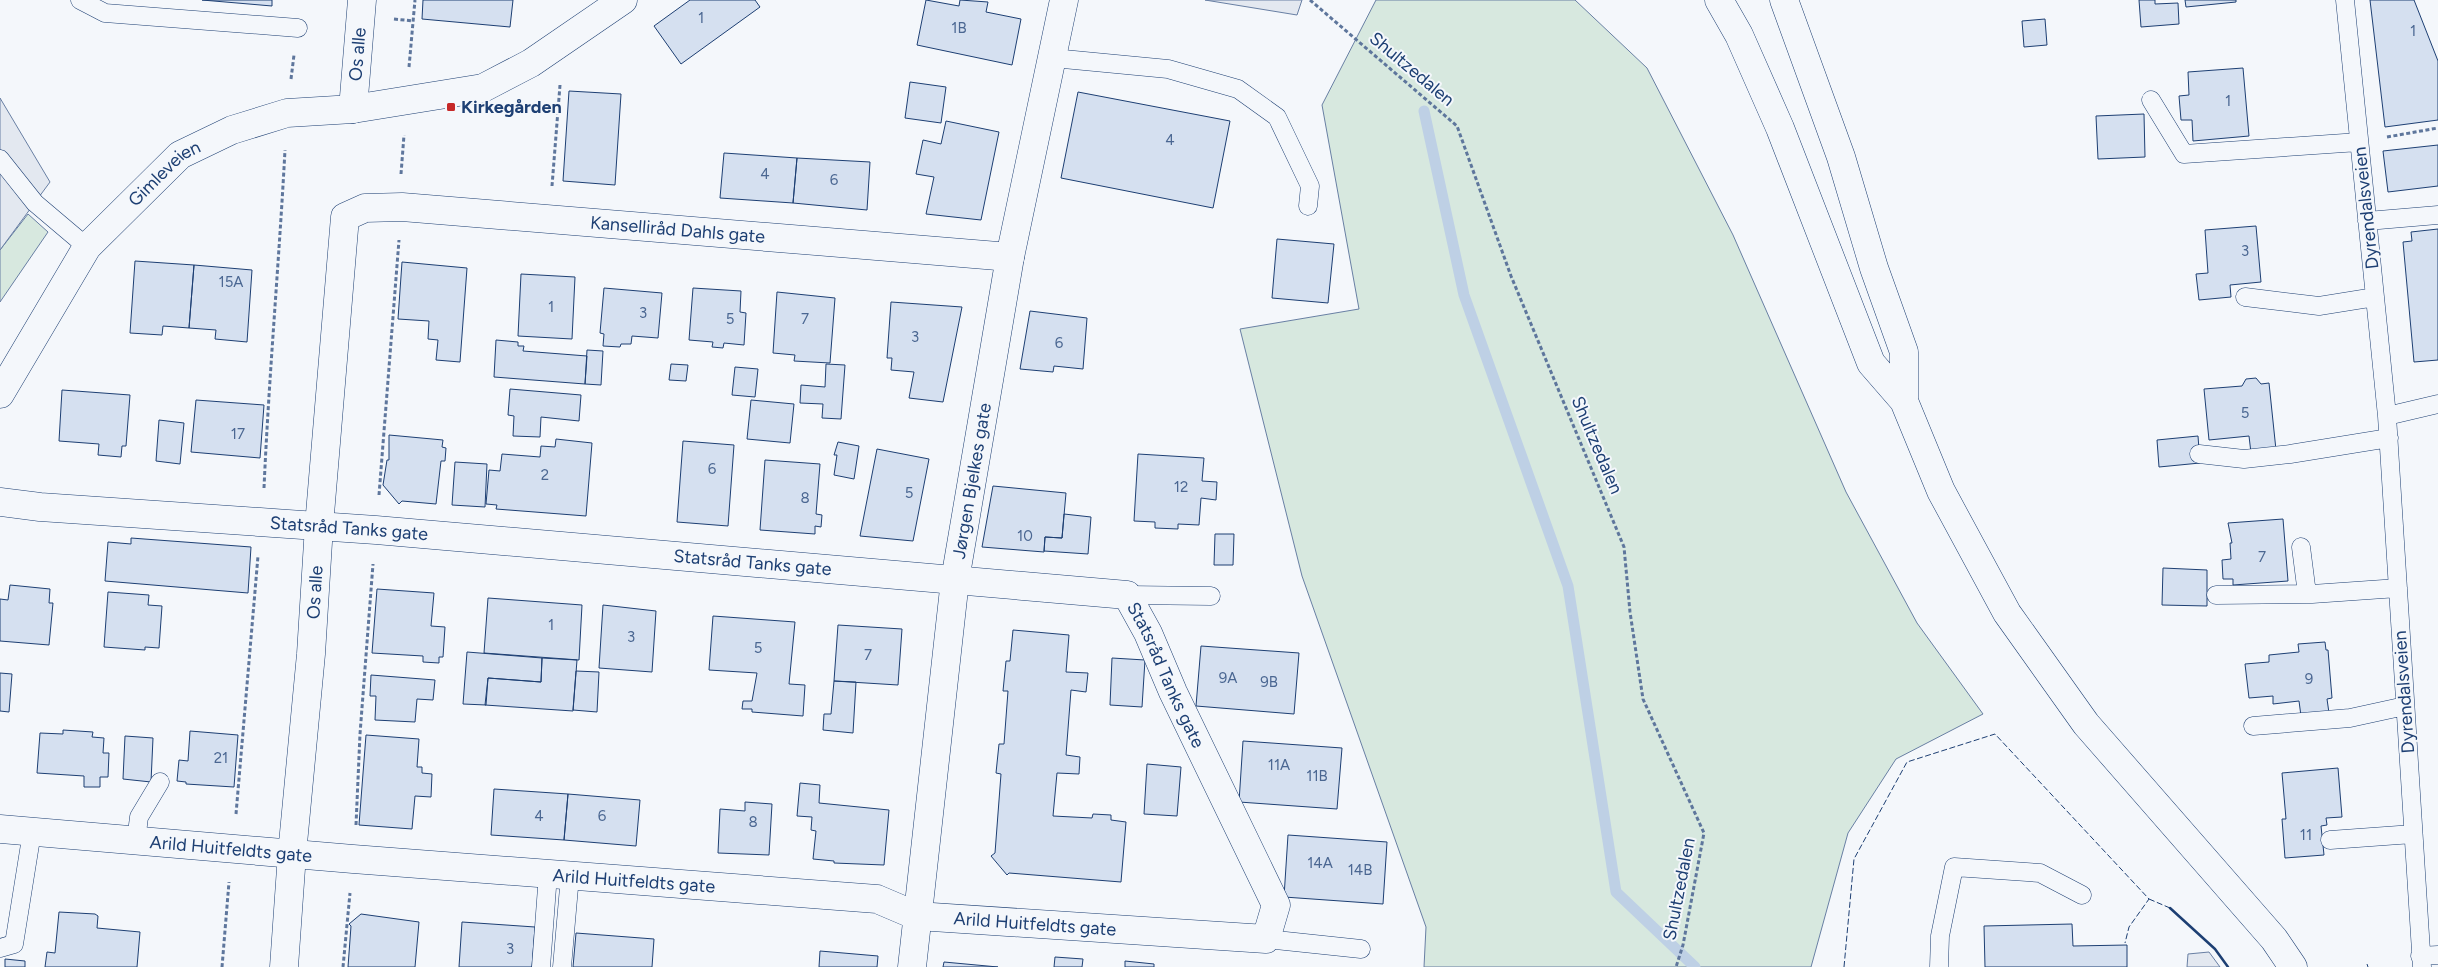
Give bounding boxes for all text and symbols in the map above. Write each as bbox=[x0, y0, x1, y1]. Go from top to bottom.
house number: 1 bbox=[698, 9, 704, 27]
house number: 1B bbox=[951, 19, 967, 37]
house number: 1 bbox=[2410, 22, 2416, 40]
street label: Os alle bbox=[344, 26, 371, 82]
street label: Shultzedalen bbox=[1365, 27, 1459, 111]
house number: 1 bbox=[2225, 92, 2231, 110]
place label: Kirkegården bbox=[461, 96, 562, 118]
marker: Kirkegården bbox=[445, 101, 457, 113]
house number: 4 bbox=[1165, 131, 1175, 149]
street label: Gimleveien bbox=[124, 136, 204, 211]
street label: Dyrendalsveien bbox=[2349, 146, 2383, 270]
house number: 4 bbox=[760, 165, 770, 183]
house number: 6 bbox=[830, 171, 839, 189]
street label: Kanselliråd Dahls gate bbox=[589, 212, 766, 248]
house number: 3 bbox=[2241, 242, 2249, 260]
house number: 15A bbox=[219, 273, 243, 291]
house number: 1 bbox=[548, 298, 554, 316]
house number: 3 bbox=[639, 304, 647, 322]
house number: 5 bbox=[726, 310, 734, 328]
house number: 7 bbox=[801, 310, 809, 328]
house number: 3 bbox=[911, 328, 919, 346]
house number: 6 bbox=[1055, 334, 1064, 352]
street label: Shultzedalen bbox=[1567, 393, 1627, 497]
street label: Jørgen Bjelkes gate bbox=[948, 401, 996, 561]
house number: 5 bbox=[2241, 404, 2249, 422]
house number: 17 bbox=[231, 425, 245, 443]
house number: 6 bbox=[708, 460, 717, 478]
house number: 2 bbox=[541, 466, 549, 484]
house number: 12 bbox=[1174, 478, 1188, 496]
house number: 5 bbox=[905, 484, 913, 502]
house number: 8 bbox=[800, 489, 810, 507]
street label: Statsråd Tanks gate bbox=[269, 512, 429, 545]
house number: 10 bbox=[1017, 527, 1033, 545]
street label: Statsråd Tanks gate bbox=[673, 545, 833, 580]
house number: 7 bbox=[2258, 548, 2266, 566]
street label: Os alle bbox=[302, 565, 328, 620]
street label: Statsråd Tanks gate bbox=[1122, 598, 1209, 752]
house number: 1 bbox=[548, 616, 554, 634]
house number: 3 bbox=[627, 628, 635, 646]
street label: Dyrendalsveien bbox=[2389, 630, 2419, 754]
house number: 5 bbox=[754, 639, 762, 657]
house number: 7 bbox=[864, 646, 872, 664]
house number: 9A bbox=[1219, 669, 1237, 687]
house number: 9 bbox=[2305, 670, 2313, 688]
house number: 9B bbox=[1260, 673, 1278, 691]
house number: 21 bbox=[214, 749, 228, 767]
house number: 11A bbox=[1268, 756, 1290, 774]
house number: 11B bbox=[1306, 767, 1328, 785]
house number: 4 bbox=[534, 807, 544, 825]
house number: 6 bbox=[598, 807, 607, 825]
house number: 8 bbox=[748, 813, 758, 831]
house number: 11 bbox=[2300, 826, 2312, 844]
street label: Arild Huitfeldts gate bbox=[149, 831, 313, 867]
street label: Shultzedalen bbox=[1658, 836, 1700, 942]
house number: 14A bbox=[1307, 854, 1333, 872]
house number: 14B bbox=[1348, 861, 1372, 879]
street label: Arild Huitfeldts gate bbox=[552, 864, 716, 898]
street label: Arild Huitfeldts gate bbox=[953, 907, 1117, 941]
house number: 3 bbox=[506, 940, 514, 958]

